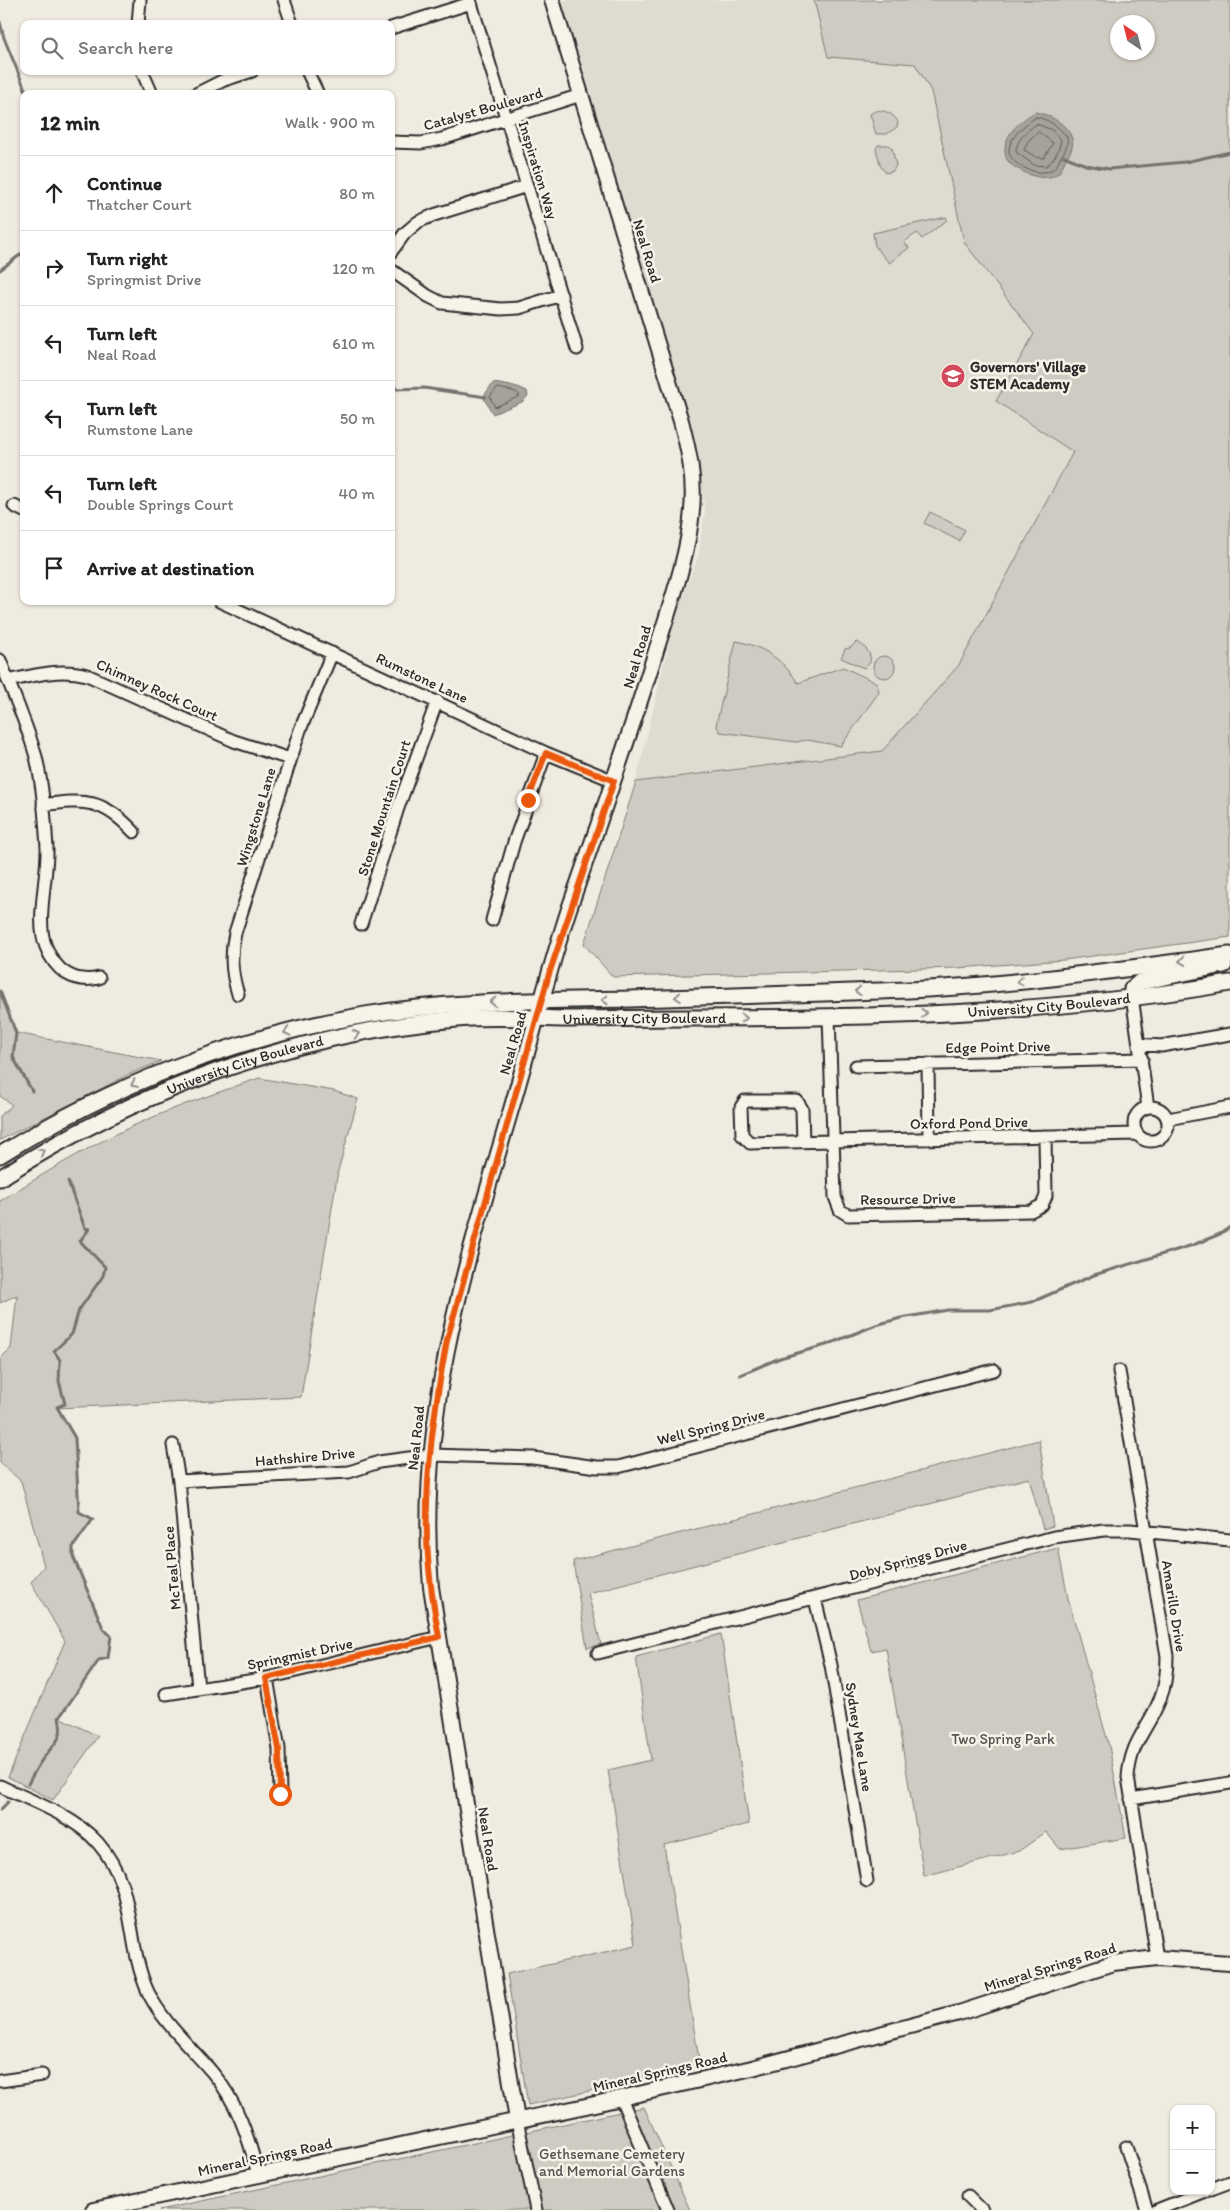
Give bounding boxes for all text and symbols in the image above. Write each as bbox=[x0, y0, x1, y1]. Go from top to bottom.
north arrow bbox=[1110, 15, 1155, 60]
search box bbox=[20, 20, 395, 75]
icon: search bbox=[38, 34, 66, 62]
text: Search here bbox=[78, 36, 173, 59]
street label: Catalyst Boulevard bbox=[421, 83, 545, 135]
text: 12 min bbox=[40, 110, 100, 135]
text: Walk · 900 m bbox=[285, 113, 375, 132]
street label: Inspiration Way bbox=[514, 119, 562, 221]
text: Continue bbox=[87, 172, 162, 195]
icon: ahead bbox=[40, 179, 68, 207]
text: 80 m bbox=[339, 184, 375, 203]
text: Thatcher Court bbox=[87, 195, 192, 214]
street label: Neal Road bbox=[629, 217, 665, 285]
text: Turn right bbox=[87, 247, 168, 270]
icon: right bbox=[40, 254, 68, 282]
text: 120 m bbox=[332, 259, 375, 278]
text: Springmist Drive bbox=[87, 270, 201, 289]
text: Turn left bbox=[87, 322, 157, 345]
icon: left bbox=[40, 329, 68, 357]
text: 610 m bbox=[332, 334, 375, 353]
text: Neal Road bbox=[87, 345, 156, 364]
place label: Governors' Village STEM Academy bbox=[970, 358, 1086, 394]
school or university icon: Governors' Village STEM Academy bbox=[940, 363, 966, 389]
text: Turn left bbox=[87, 397, 157, 420]
icon: left bbox=[40, 404, 68, 432]
text: 50 m bbox=[340, 409, 375, 428]
text: Rumstone Lane bbox=[87, 420, 193, 439]
text: Turn left bbox=[87, 472, 157, 495]
icon: left bbox=[40, 479, 68, 507]
text: 40 m bbox=[338, 484, 375, 503]
text: Double Springs Court bbox=[87, 495, 233, 514]
icon: arrive bbox=[40, 554, 68, 582]
text: Arrive at destination bbox=[87, 557, 254, 580]
street label: Neal Road bbox=[619, 623, 655, 691]
street label: Rumstone Lane bbox=[373, 649, 471, 707]
street label: Chimney Rock Court bbox=[93, 655, 221, 725]
street label: Stone Mountain Court bbox=[353, 737, 415, 878]
street label: Wingstone Lane bbox=[232, 765, 280, 869]
route end bbox=[517, 789, 540, 812]
one-way arrow bbox=[1177, 956, 1186, 966]
one-way arrow bbox=[1016, 976, 1024, 987]
one-way arrow bbox=[854, 986, 862, 997]
street label: University City Boulevard bbox=[967, 989, 1131, 1021]
one-way arrow bbox=[674, 992, 682, 1003]
one-way arrow bbox=[601, 995, 609, 1005]
one-way arrow bbox=[489, 997, 496, 1007]
one-way arrow bbox=[920, 1008, 928, 1019]
street label: Neal Road bbox=[495, 1009, 531, 1077]
street label: University City Boulevard bbox=[563, 1009, 726, 1028]
one-way arrow bbox=[740, 1013, 748, 1023]
one-way arrow bbox=[283, 1026, 292, 1037]
one-way arrow bbox=[351, 1029, 360, 1040]
street label: University City Boulevard bbox=[164, 1032, 325, 1099]
street label: Edge Point Drive bbox=[945, 1037, 1051, 1057]
one-way arrow bbox=[130, 1077, 139, 1088]
street label: Oxford Pond Drive bbox=[910, 1113, 1028, 1133]
one-way arrow bbox=[36, 1148, 45, 1158]
street label: Resource Drive bbox=[860, 1189, 956, 1209]
street label: Neal Road bbox=[404, 1405, 428, 1471]
street label: Well Spring Drive bbox=[655, 1405, 767, 1449]
street label: Hathshire Drive bbox=[254, 1444, 356, 1470]
street label: McTeal Place bbox=[159, 1525, 185, 1611]
street label: Doby Springs Drive bbox=[847, 1536, 969, 1584]
street label: Amarillo Drive bbox=[1158, 1559, 1190, 1653]
street label: Springmist Drive bbox=[246, 1634, 354, 1674]
street label: Sydney Mae Lane bbox=[841, 1681, 877, 1793]
park label: Two Spring Park bbox=[951, 1730, 1055, 1748]
route start bbox=[269, 1783, 292, 1806]
street label: Neal Road bbox=[474, 1805, 502, 1873]
street label: Mineral Springs Road bbox=[982, 1938, 1118, 1996]
street label: Mineral Springs Road bbox=[591, 2048, 729, 2096]
map controls bbox=[1170, 2105, 1215, 2195]
button: + bbox=[1170, 2105, 1215, 2150]
street label: Mineral Springs Road bbox=[196, 2134, 334, 2180]
park label: Gethsemane Cemetery and Memorial Gardens bbox=[539, 2145, 685, 2180]
button: − bbox=[1170, 2150, 1215, 2195]

